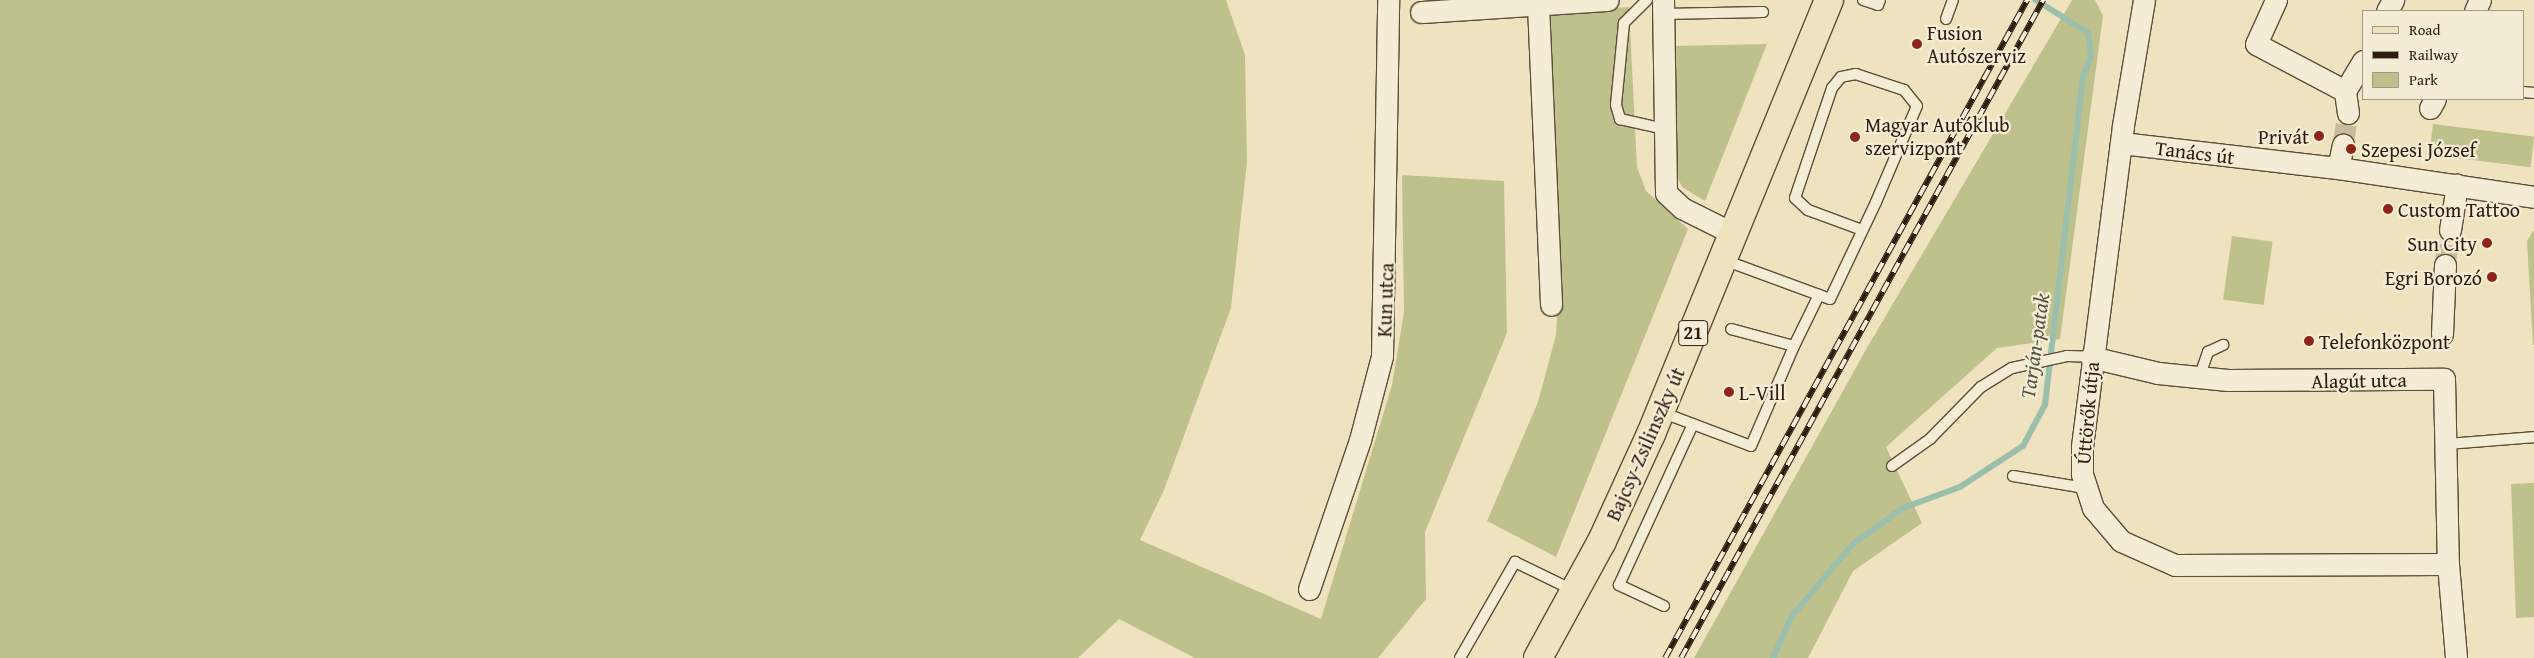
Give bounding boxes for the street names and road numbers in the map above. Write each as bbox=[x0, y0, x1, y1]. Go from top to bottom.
street label: Tanács út bbox=[2154, 135, 2236, 169]
street label: Kun utca bbox=[1372, 262, 1398, 338]
road number: 21 bbox=[1678, 316, 1708, 349]
street label: Úttörők útja bbox=[2071, 361, 2103, 465]
street label: Bajcsy-Zsilinszky út bbox=[1600, 364, 1690, 524]
street label: Alagút utca bbox=[2311, 367, 2407, 393]

